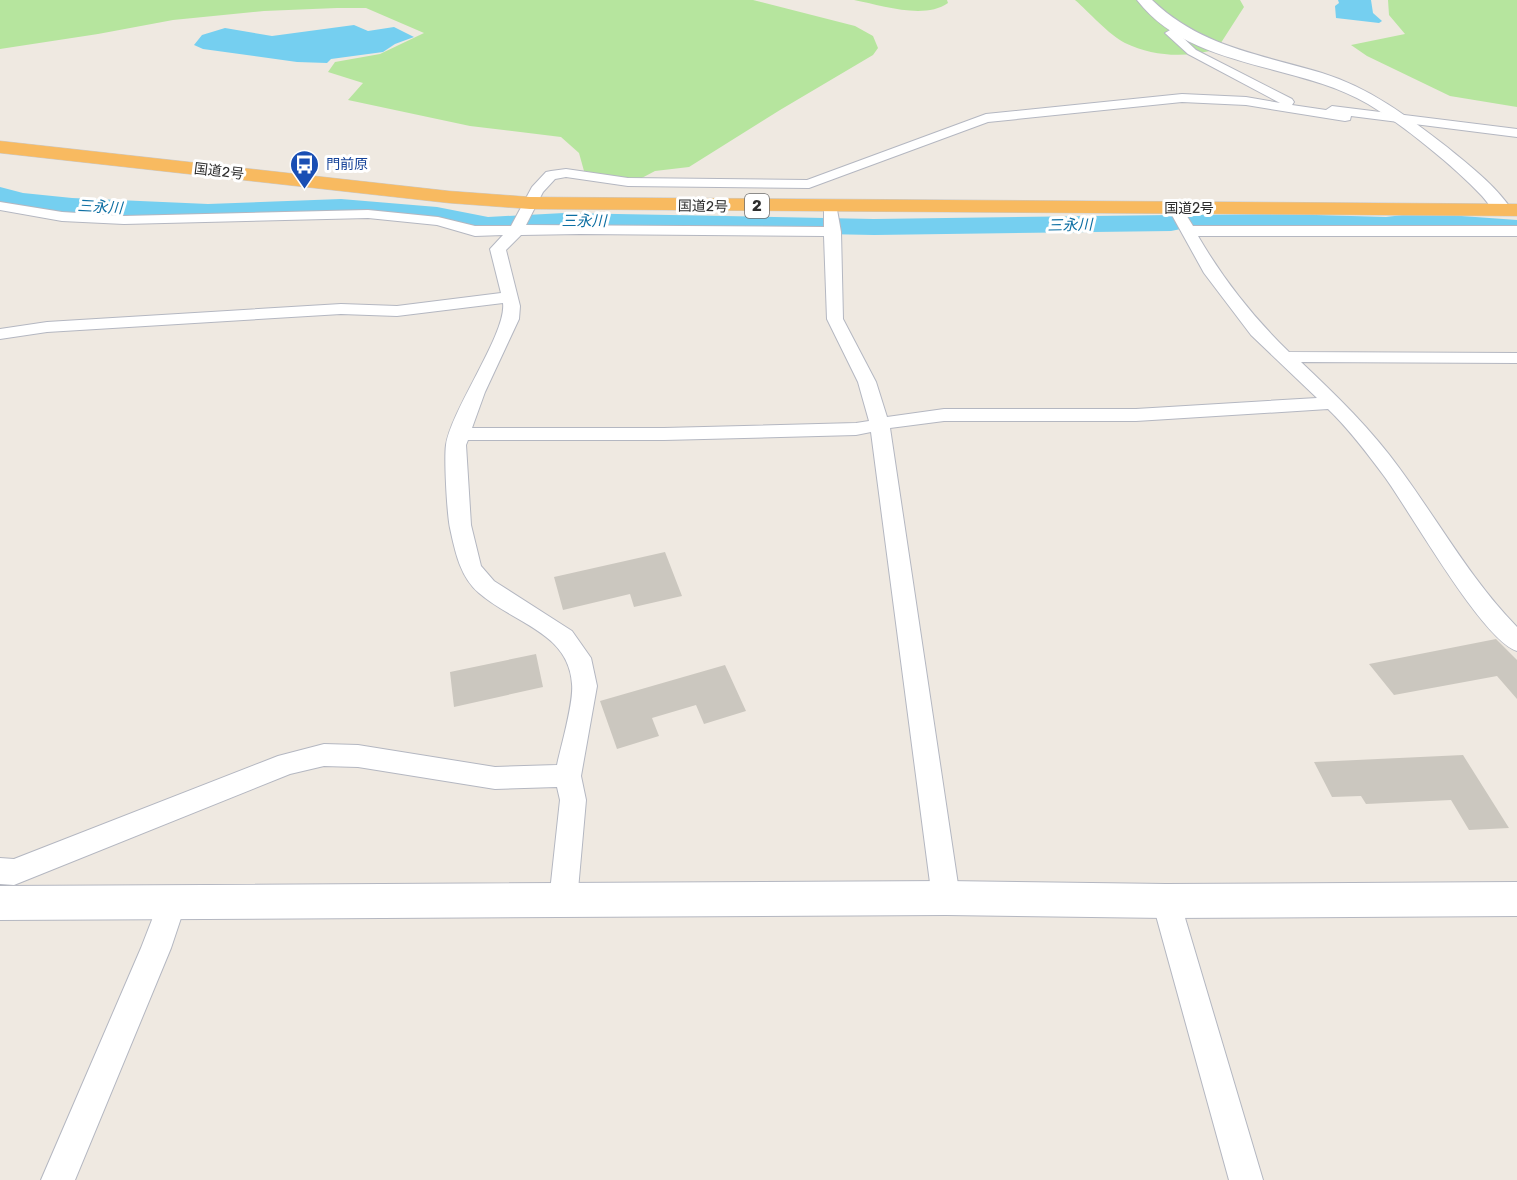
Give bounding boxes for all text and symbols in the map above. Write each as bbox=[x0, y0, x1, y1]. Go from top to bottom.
bus stop icon: 門前原 bbox=[289, 148, 321, 190]
place label: 門前原 bbox=[326, 156, 368, 173]
street label: 国道2号 bbox=[193, 160, 245, 183]
road number: 2 bbox=[745, 194, 769, 218]
water label: 三永川 bbox=[77, 197, 125, 217]
street label: 国道2号 bbox=[678, 198, 728, 215]
street label: 国道2号 bbox=[1164, 200, 1214, 217]
water label: 三永川 bbox=[561, 212, 608, 230]
water label: 三永川 bbox=[1047, 216, 1095, 234]

